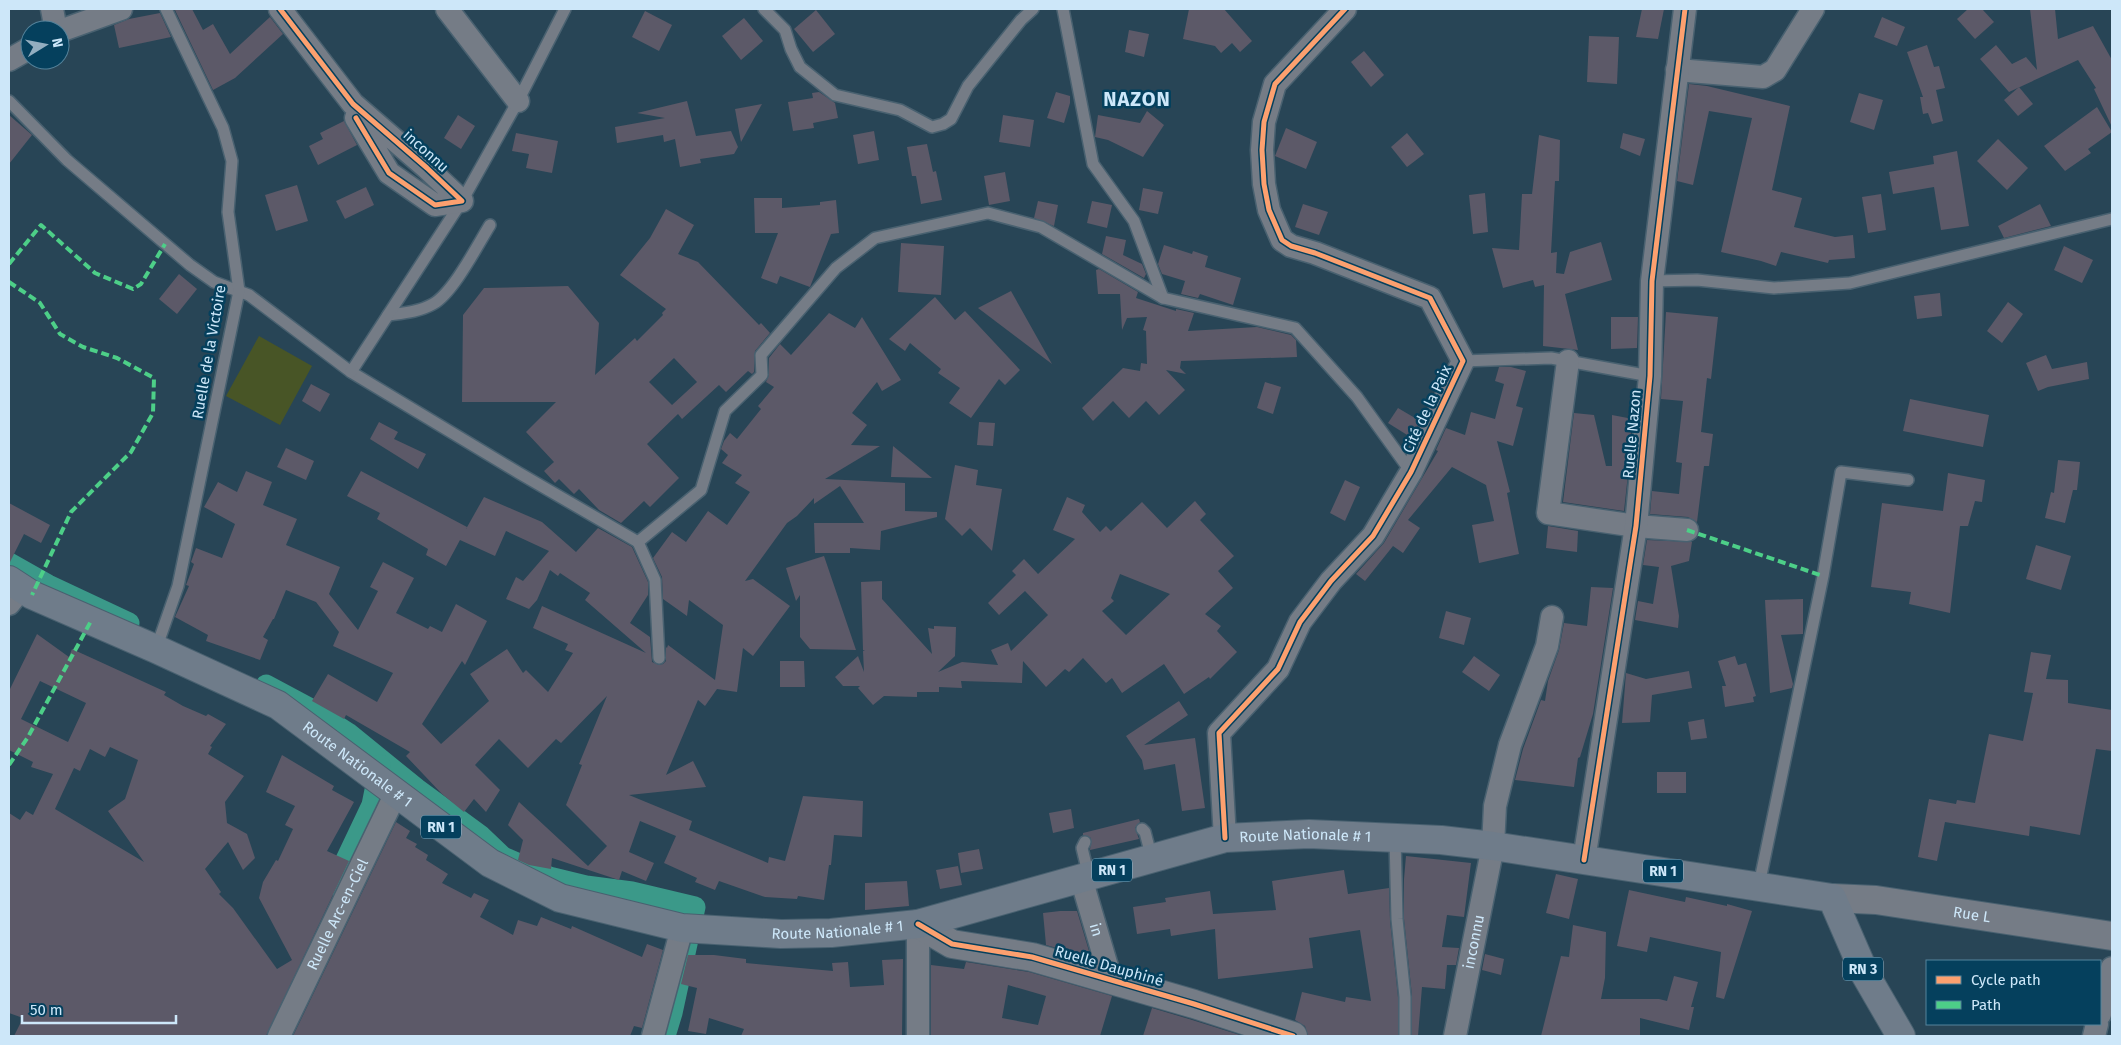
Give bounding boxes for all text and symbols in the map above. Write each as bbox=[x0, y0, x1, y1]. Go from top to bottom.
north arrow bbox=[20, 20, 70, 70]
text: N bbox=[48, 37, 66, 49]
district label: NAZON bbox=[1103, 87, 1171, 111]
street label: inconnu bbox=[400, 126, 452, 176]
street label: Ruelle de la Victoire bbox=[188, 284, 230, 420]
street label: Cité de la Paix bbox=[1399, 361, 1456, 456]
street label: Ruelle Nazon bbox=[1619, 389, 1645, 479]
street label: Route Nationale # 1 bbox=[299, 717, 416, 811]
road number: RN 1 bbox=[421, 816, 461, 839]
street label: Route Nationale # 1 bbox=[1239, 825, 1372, 846]
street label: Ruelle Arc-en-Ciel bbox=[303, 855, 372, 973]
road number: RN 1 bbox=[1092, 858, 1132, 882]
road number: RN 1 bbox=[1643, 859, 1683, 882]
street label: Rue L bbox=[1952, 903, 1992, 926]
street label: inconnu bbox=[1460, 913, 1488, 971]
street label: Route Nationale # 1 bbox=[771, 917, 904, 943]
street label: in bbox=[1086, 921, 1107, 939]
street label: Ruelle Dauphiné bbox=[1053, 942, 1165, 990]
road number: RN 3 bbox=[1843, 958, 1883, 981]
legend bbox=[1926, 960, 2101, 1025]
text: Cycle path bbox=[1971, 971, 2041, 989]
scale bar bbox=[22, 992, 176, 1024]
text: Path bbox=[1971, 996, 2001, 1014]
text: 50 m bbox=[30, 1001, 63, 1019]

